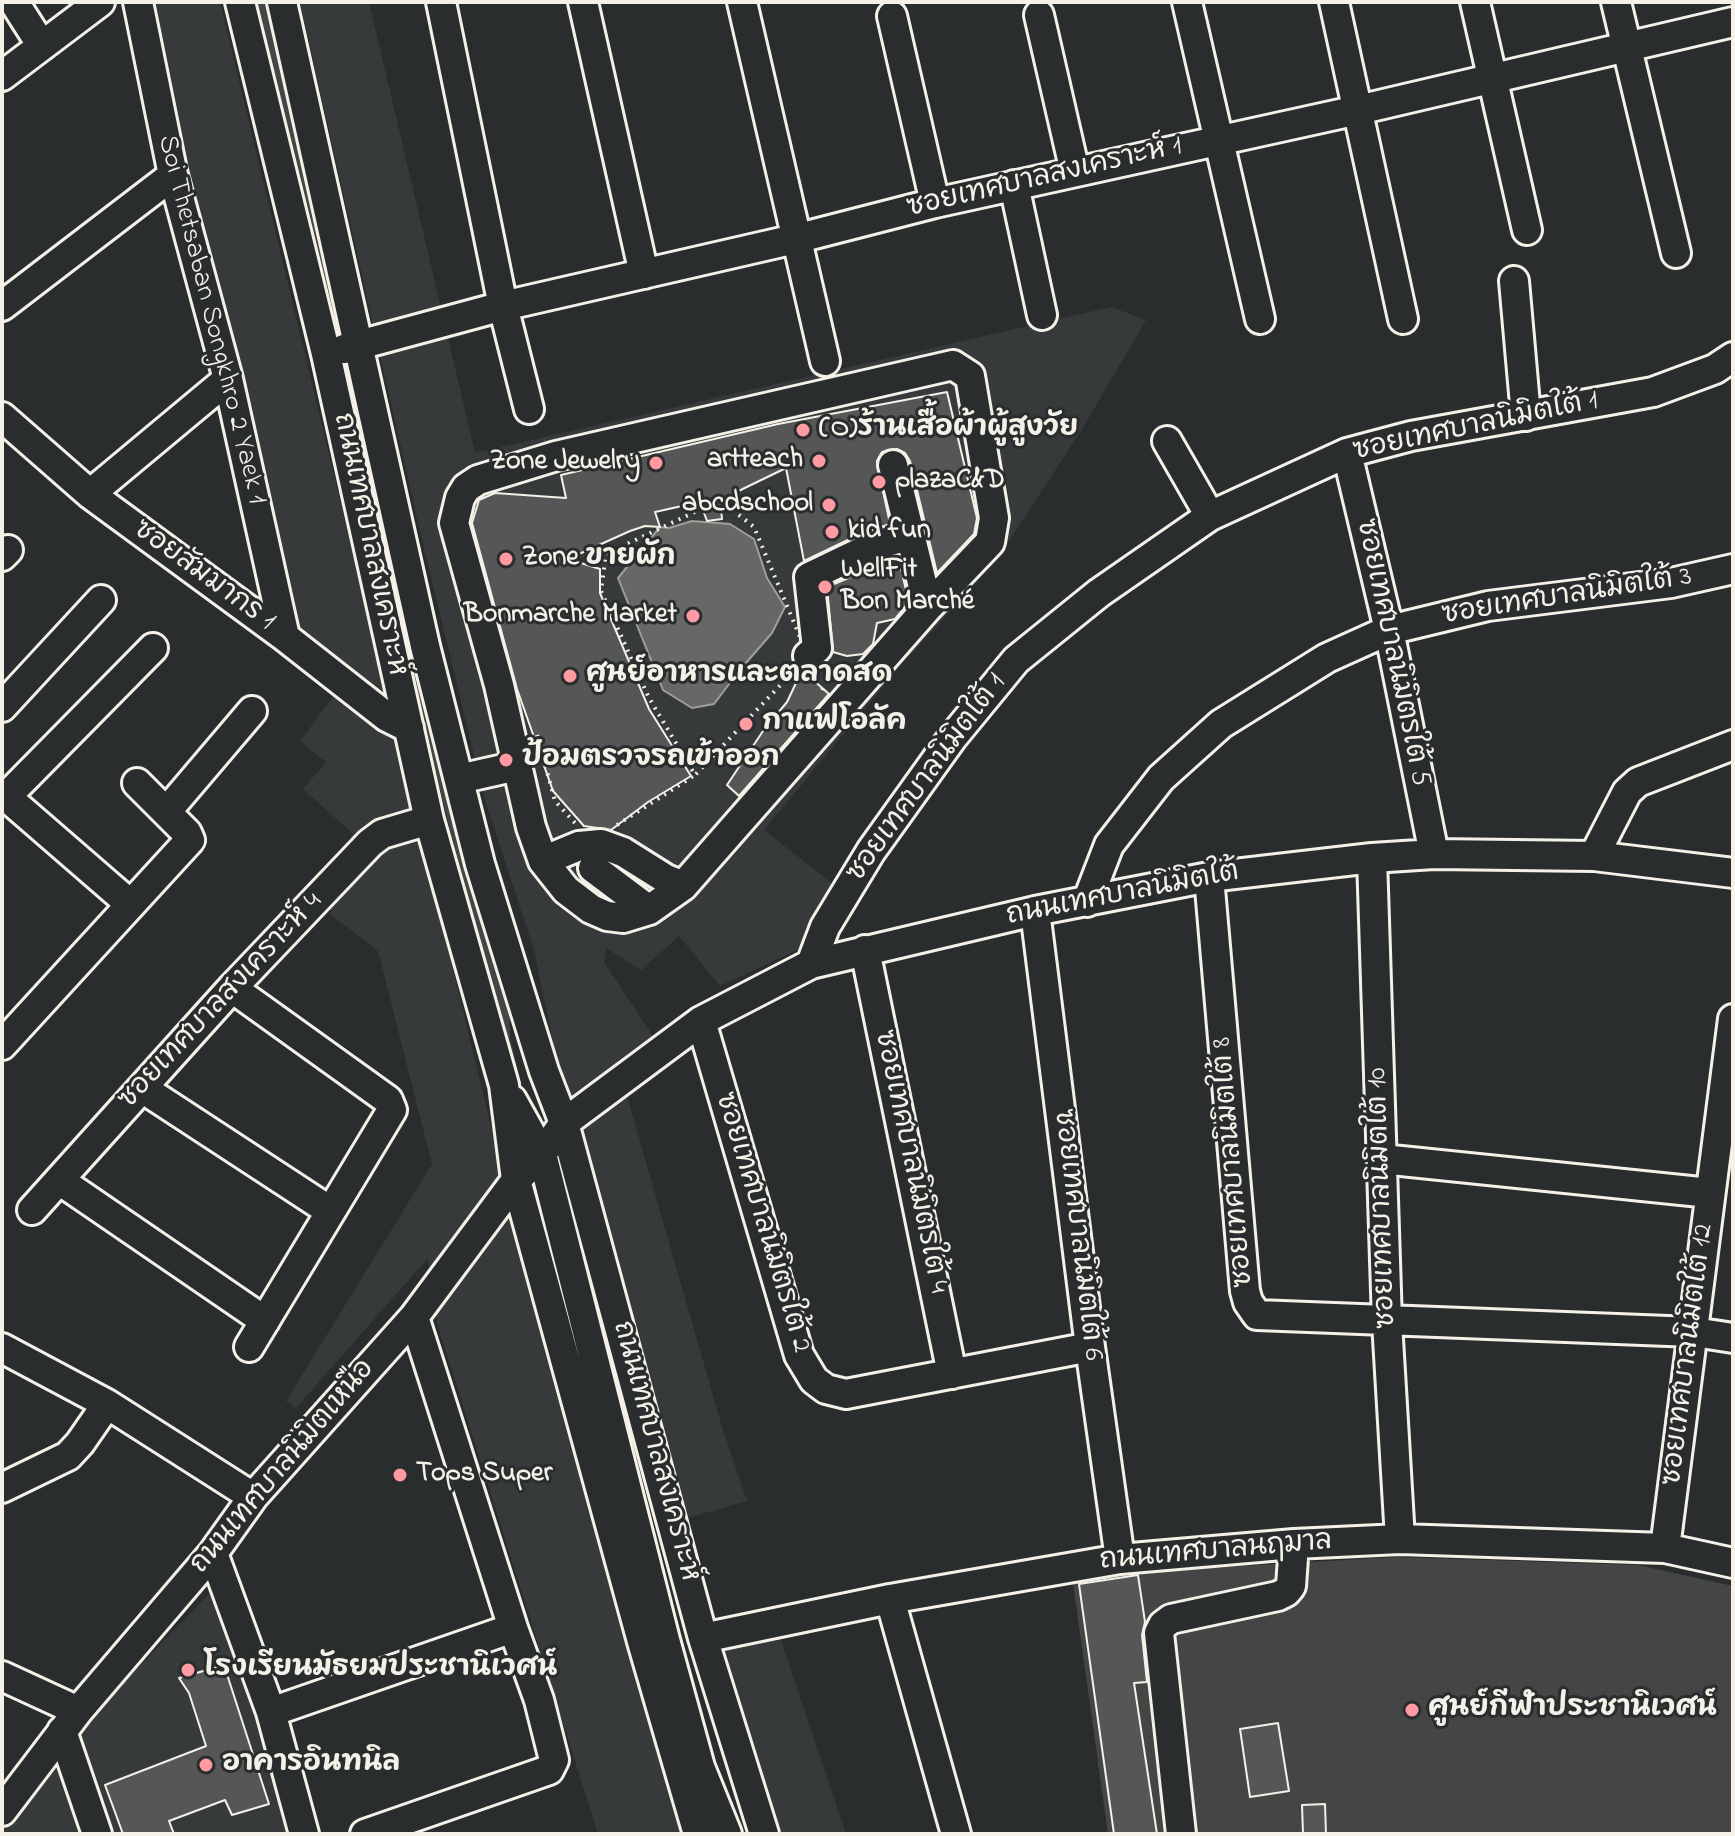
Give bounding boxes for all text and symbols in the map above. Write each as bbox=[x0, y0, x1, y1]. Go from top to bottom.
street label: ซอยเทศบาลสงเคราะห์ 1 bbox=[904, 131, 1186, 227]
street label: Soi Thetsaban Songkhro 2 Yaek 1 bbox=[148, 132, 272, 508]
street label: ซอยเทศบาลนิมิตใต้ 1 bbox=[1350, 386, 1602, 470]
street label: ถนนเทศบาลสงเคราะห์ bbox=[324, 410, 412, 680]
place label: (O)ร้านเสื้อผ้าผู้สูงวัย bbox=[819, 413, 1078, 447]
marker: (O)ร้านเสื้อผ้าผู้สูงวัย bbox=[794, 421, 812, 439]
place label: artteach bbox=[707, 444, 803, 478]
place label: Zone Jewelry bbox=[490, 446, 640, 480]
marker: artteach bbox=[810, 452, 828, 470]
marker: Zone Jewelry bbox=[647, 454, 665, 472]
place label: plazaC&D bbox=[895, 465, 1005, 499]
marker: plazaC&D bbox=[870, 473, 888, 491]
place label: abcdschool bbox=[682, 488, 813, 522]
marker: abcdschool bbox=[820, 496, 838, 514]
street label: ซอยสัมมากร 1 bbox=[125, 514, 281, 640]
place label: kid fun bbox=[848, 515, 931, 549]
street label: ซอยเทศบาลนิมิตรใต้ 5 bbox=[1346, 516, 1436, 790]
marker: kid fun bbox=[823, 523, 841, 541]
place label: Zone ขายผัก bbox=[522, 542, 675, 576]
marker: Zone ขายผัก bbox=[497, 550, 515, 568]
place label: WellFit Bon Marché bbox=[841, 554, 974, 620]
street label: ซอยเทศบาลนิมิตใต้ 3 bbox=[1440, 562, 1694, 634]
marker: WellFit Bon Marché bbox=[816, 578, 834, 596]
place label: Bonmarche Market bbox=[464, 599, 677, 633]
marker: Bonmarche Market bbox=[684, 607, 702, 625]
place label: ศูนย์อาหารและตลาดสด bbox=[586, 659, 892, 693]
marker: ศูนย์อาหารและตลาดสด bbox=[561, 667, 579, 685]
street label: ซอยเทศบาลนิมิตใต้ 1 bbox=[841, 668, 1015, 890]
place label: กาแฟโอลัค bbox=[762, 707, 906, 741]
marker: กาแฟโอลัค bbox=[737, 715, 755, 733]
place label: ป้อมตรวจรถเข้าออก bbox=[522, 743, 780, 777]
marker: ป้อมตรวจรถเข้าออก bbox=[497, 751, 515, 769]
street label: ถนนเทศบาลนิมิตใต้ bbox=[1004, 857, 1242, 935]
street label: ซอยเทศบาลสงเคราะห์ 4 bbox=[113, 887, 331, 1117]
street label: ซอยเทศบาลนิมิตรใต้ 4 bbox=[865, 1028, 953, 1296]
street label: ซอยเทศบาลนิมิตใต้ 8 bbox=[1207, 1035, 1263, 1289]
street label: ซอยเทศบาลนิมิตใต้ 10 bbox=[1363, 1067, 1405, 1329]
street label: ซอยเทศบาลนิมิตรใต้ 2 bbox=[705, 1089, 817, 1357]
street label: ซอยเทศบาลนิมิตใต้ 6 bbox=[1044, 1107, 1108, 1363]
street label: ซอยเทศบาลนิมิตใต้ 12 bbox=[1657, 1222, 1723, 1488]
street label: ถนนเทศบาลสงเคราะห์ bbox=[603, 1318, 705, 1586]
street label: ถนนเทศบาลนิมิตเหนือ bbox=[185, 1354, 383, 1582]
place label: Tops Super bbox=[416, 1458, 552, 1492]
marker: Tops Super bbox=[391, 1466, 409, 1484]
street label: ถนนเทศบาลนฤมาล bbox=[1098, 1526, 1334, 1580]
place label: โรงเรียนมัธยมประชานิเวศน์ bbox=[204, 1653, 557, 1687]
marker: โรงเรียนมัธยมประชานิเวศน์ bbox=[179, 1661, 197, 1679]
place label: ศูนย์กีฬาประชานิเวศน์ bbox=[1428, 1693, 1717, 1727]
marker: ศูนย์กีฬาประชานิเวศน์ bbox=[1403, 1701, 1421, 1719]
place label: อาคารอินทนิล bbox=[222, 1748, 400, 1782]
marker: อาคารอินทนิล bbox=[197, 1756, 215, 1774]

